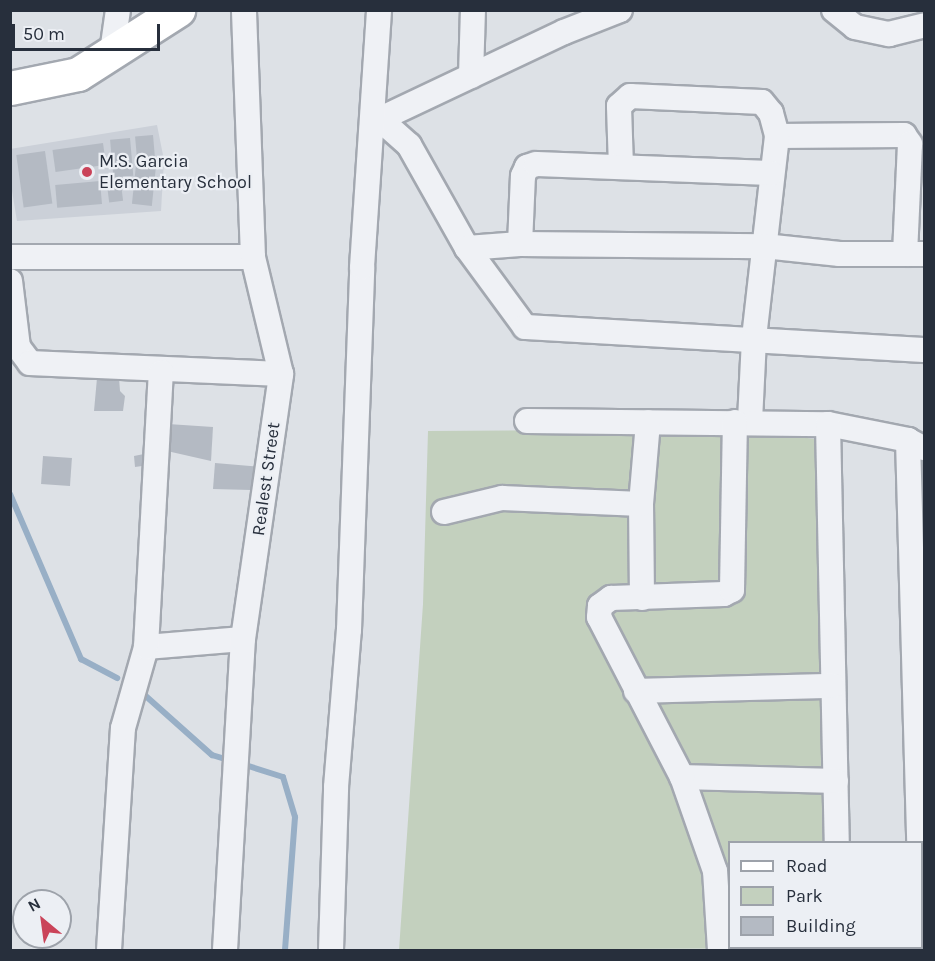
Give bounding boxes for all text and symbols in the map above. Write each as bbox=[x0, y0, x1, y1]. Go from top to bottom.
scale bar bbox=[15, 12, 164, 50]
text: 50 m bbox=[23, 23, 65, 45]
place label: M.S. Garcia Elementary School bbox=[99, 151, 252, 194]
marker: M.S. Garcia Elementary School bbox=[80, 165, 94, 179]
street label: Realest Street bbox=[247, 421, 285, 537]
legend bbox=[728, 841, 923, 949]
text: Road bbox=[786, 855, 827, 877]
text: Park bbox=[786, 885, 823, 907]
north arrow bbox=[12, 889, 72, 949]
text: N bbox=[24, 893, 44, 916]
text: Building bbox=[786, 915, 856, 937]

